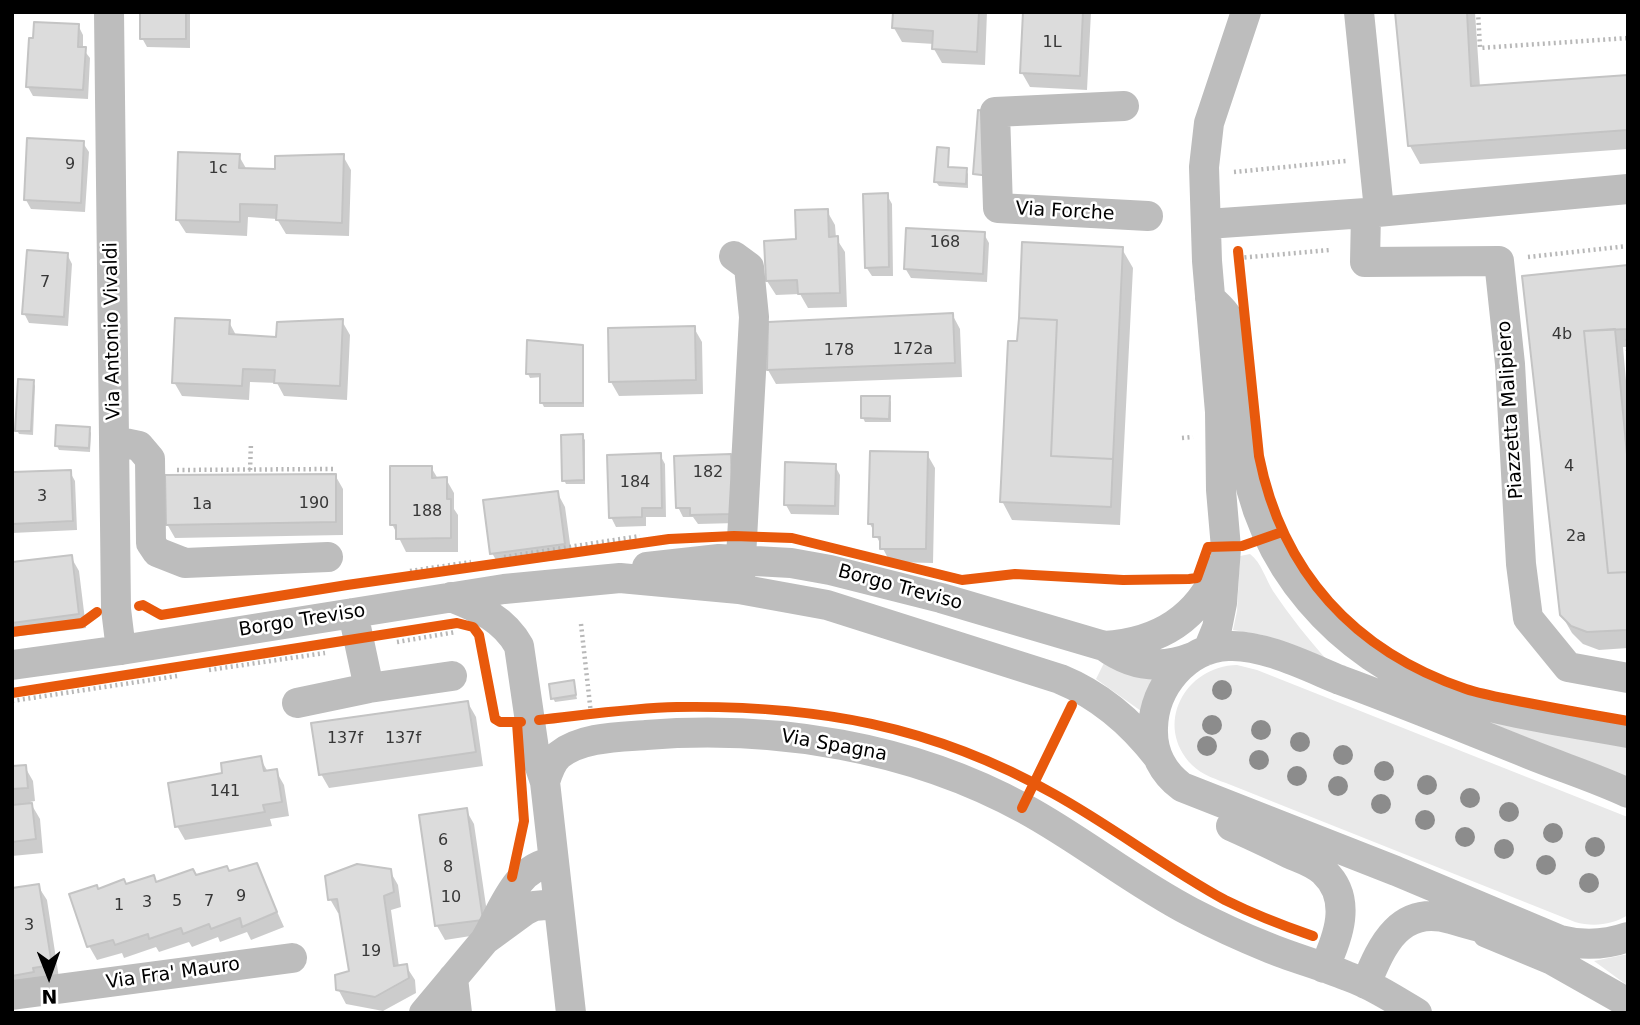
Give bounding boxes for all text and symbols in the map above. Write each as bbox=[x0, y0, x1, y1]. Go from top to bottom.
house number: 1L bbox=[1042, 33, 1062, 53]
house number: 9 bbox=[65, 155, 75, 175]
house number: 1c bbox=[209, 159, 227, 179]
street label: Via Forche bbox=[1015, 198, 1115, 226]
house number: 168 bbox=[930, 233, 960, 253]
street label: Via Antonio Vivaldi bbox=[100, 242, 126, 420]
house number: 7 bbox=[40, 273, 50, 293]
street label: Piazzetta Malipiero bbox=[1493, 320, 1529, 500]
house number: 4b bbox=[1552, 325, 1572, 345]
house number: 172a bbox=[893, 340, 933, 360]
house number: 178 bbox=[824, 341, 854, 361]
house number: 4 bbox=[1564, 457, 1574, 477]
house number: 182 bbox=[693, 463, 723, 483]
house number: 184 bbox=[620, 473, 650, 493]
house number: 3 bbox=[37, 487, 47, 507]
house number: 190 bbox=[299, 494, 329, 514]
house number: 1a bbox=[192, 495, 212, 515]
house number: 188 bbox=[412, 502, 442, 522]
house number: 2a bbox=[1566, 527, 1586, 547]
street label: Borgo Treviso bbox=[835, 560, 965, 616]
street label: Borgo Treviso bbox=[237, 600, 367, 642]
street label: Via Spagna bbox=[779, 725, 889, 767]
house number: 137f bbox=[327, 729, 363, 749]
house number: 137f bbox=[385, 729, 421, 749]
house number: 141 bbox=[210, 782, 240, 802]
house number: 6 bbox=[438, 831, 448, 851]
house number: 8 bbox=[443, 858, 453, 878]
house number: 9 bbox=[236, 887, 246, 907]
house number: 10 bbox=[441, 888, 461, 908]
house number: 5 bbox=[172, 892, 182, 912]
house number: 7 bbox=[204, 892, 214, 912]
house number: 3 bbox=[142, 893, 152, 913]
house number: 1 bbox=[114, 896, 124, 916]
house number: 3 bbox=[24, 916, 34, 936]
north arrow bbox=[14, 941, 84, 1011]
house number: 19 bbox=[361, 942, 381, 962]
street label: Via Fra' Mauro bbox=[105, 953, 241, 995]
text: N bbox=[41, 986, 58, 1008]

